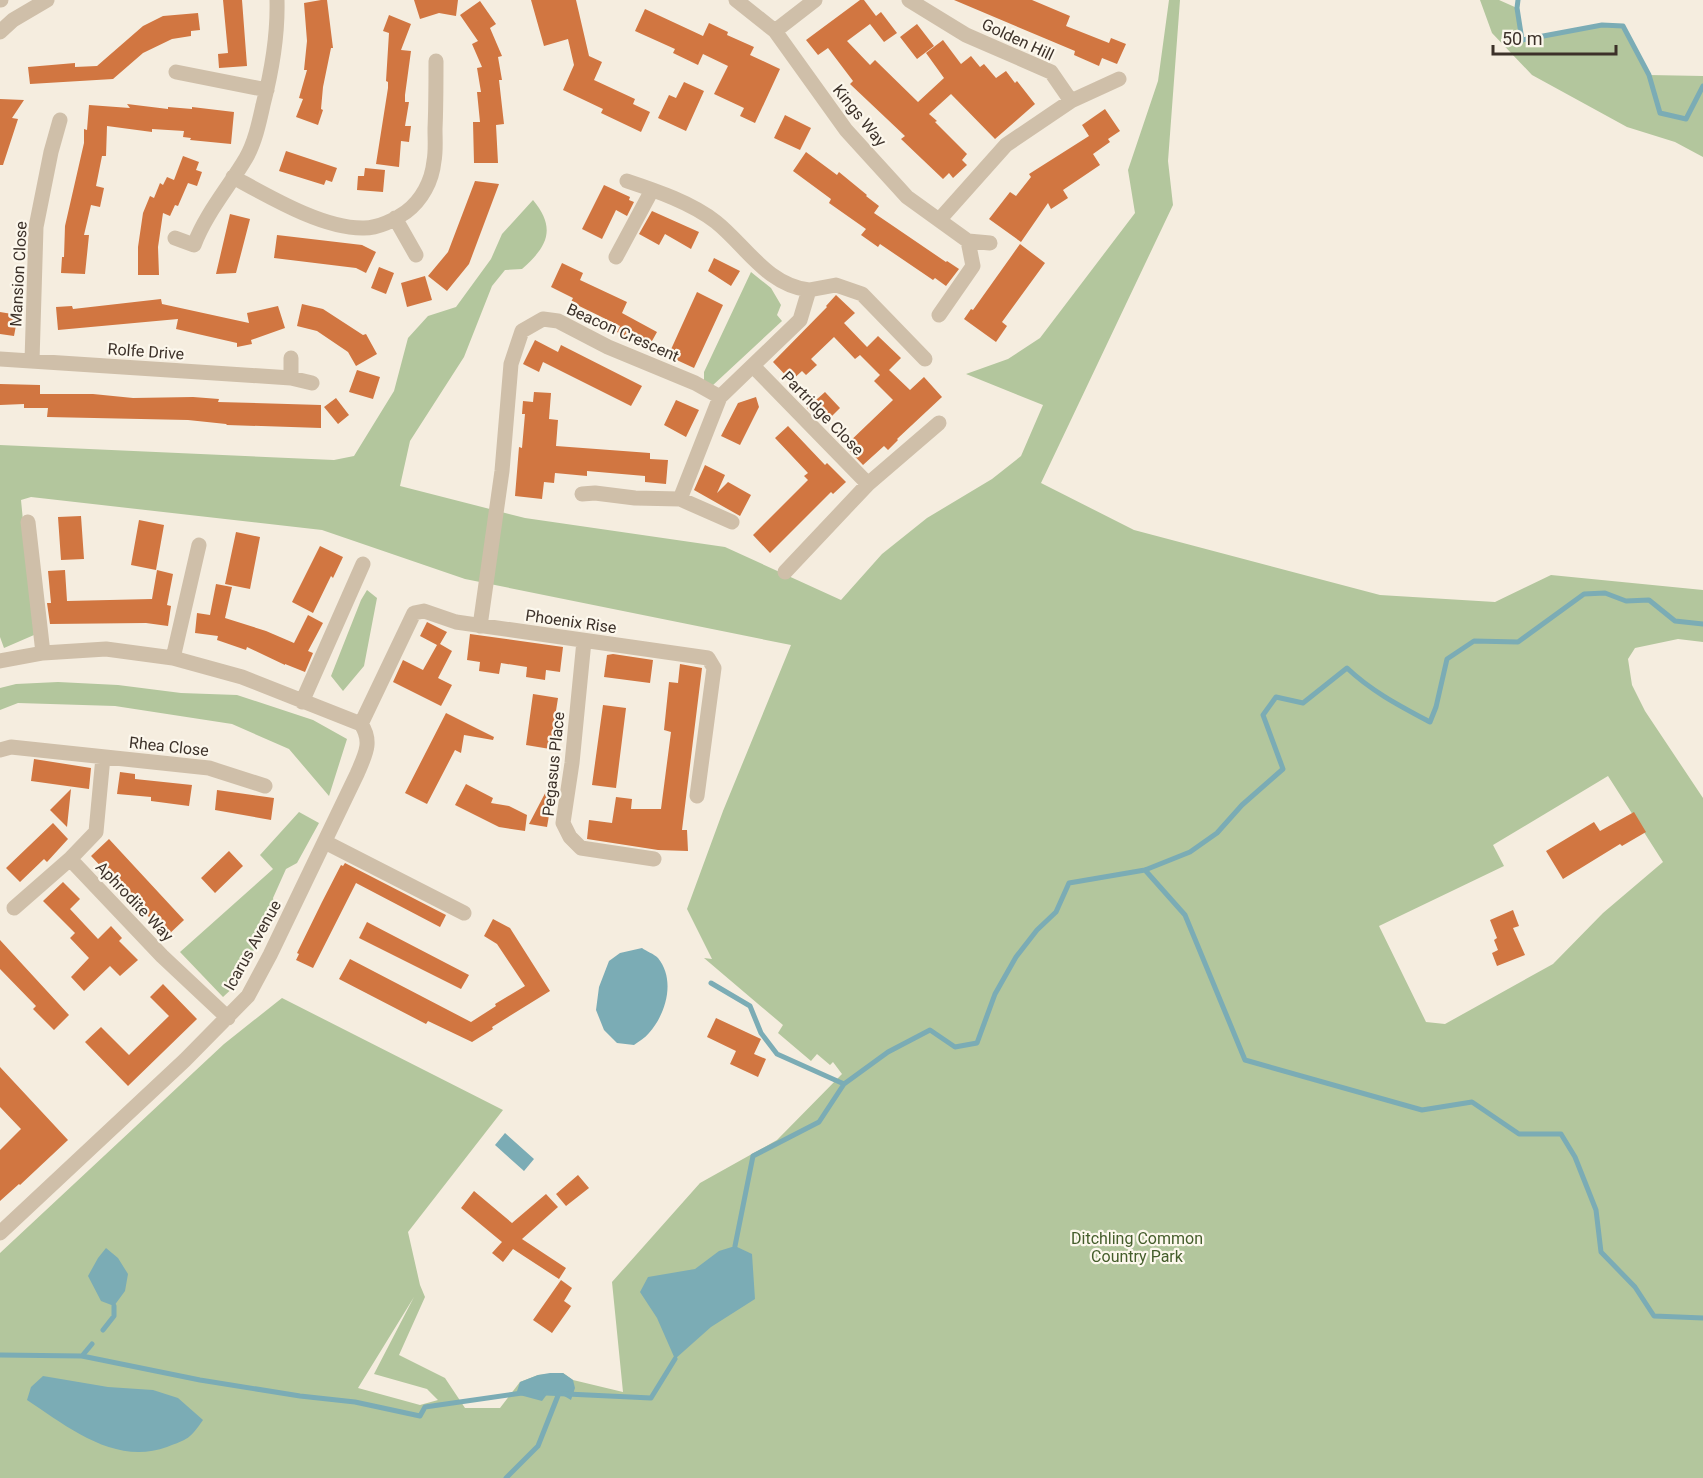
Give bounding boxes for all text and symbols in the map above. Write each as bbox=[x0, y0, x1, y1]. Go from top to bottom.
street label: Golden Hill bbox=[979, 15, 1057, 64]
scale bar bbox=[1493, 18, 1616, 56]
text: 50 m bbox=[1502, 28, 1542, 49]
street label: Kings Way bbox=[829, 81, 891, 150]
street label: Mansion Close bbox=[6, 221, 31, 327]
street label: Beacon Crescent bbox=[564, 299, 682, 366]
street label: Rolfe Drive bbox=[107, 339, 185, 364]
street label: Partridge Close bbox=[778, 367, 868, 459]
street label: Phoenix Rise bbox=[524, 606, 618, 637]
street label: Pegasus Place bbox=[539, 711, 568, 817]
street label: Rhea Close bbox=[128, 733, 210, 760]
street label: Aphrodite Way bbox=[92, 858, 178, 945]
street label: Icarus Avenue bbox=[220, 897, 285, 994]
park label: Ditchling Common Country Park bbox=[1071, 1229, 1203, 1266]

